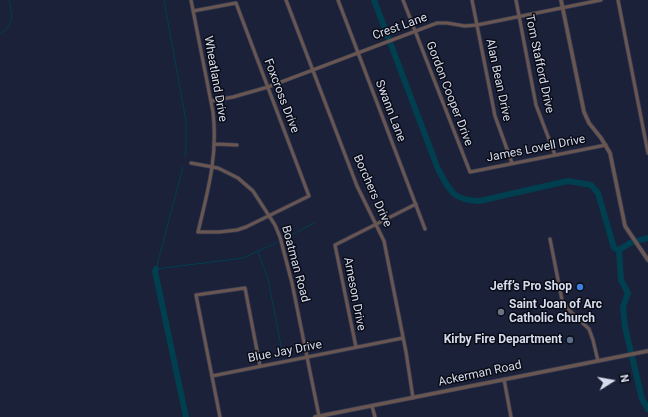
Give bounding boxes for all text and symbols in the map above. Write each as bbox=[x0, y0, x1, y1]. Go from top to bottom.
street label: Crest Lane bbox=[371, 10, 429, 44]
street label: Tom Stafford Drive bbox=[522, 13, 556, 115]
street label: Wheatland Drive bbox=[200, 35, 230, 123]
street label: Alan Bean Drive bbox=[482, 38, 514, 122]
street label: Gordon Cooper Drive bbox=[422, 40, 476, 148]
street label: Foxcross Drive bbox=[260, 57, 302, 135]
street label: Swann Lane bbox=[372, 78, 408, 144]
street label: James Lovell Drive bbox=[485, 132, 587, 166]
street label: Borchers Drive bbox=[350, 153, 394, 229]
street label: Boatman Road bbox=[278, 224, 312, 304]
street label: Arneson Drive bbox=[340, 256, 368, 332]
place label: Jeff’s Pro Shop bbox=[490, 280, 572, 294]
marker: Jeff’s Pro Shop bbox=[575, 282, 585, 292]
place label: Saint Joan of Arc Catholic Church bbox=[509, 298, 602, 326]
marker: Saint Joan of Arc Catholic Church bbox=[496, 307, 506, 317]
place label: Kirby Fire Department bbox=[444, 333, 562, 347]
marker: Kirby Fire Department bbox=[565, 335, 575, 345]
street label: Blue Jay Drive bbox=[247, 338, 323, 366]
street label: Ackerman Road bbox=[437, 358, 523, 390]
north arrow bbox=[592, 361, 632, 401]
text: N bbox=[617, 374, 631, 384]

